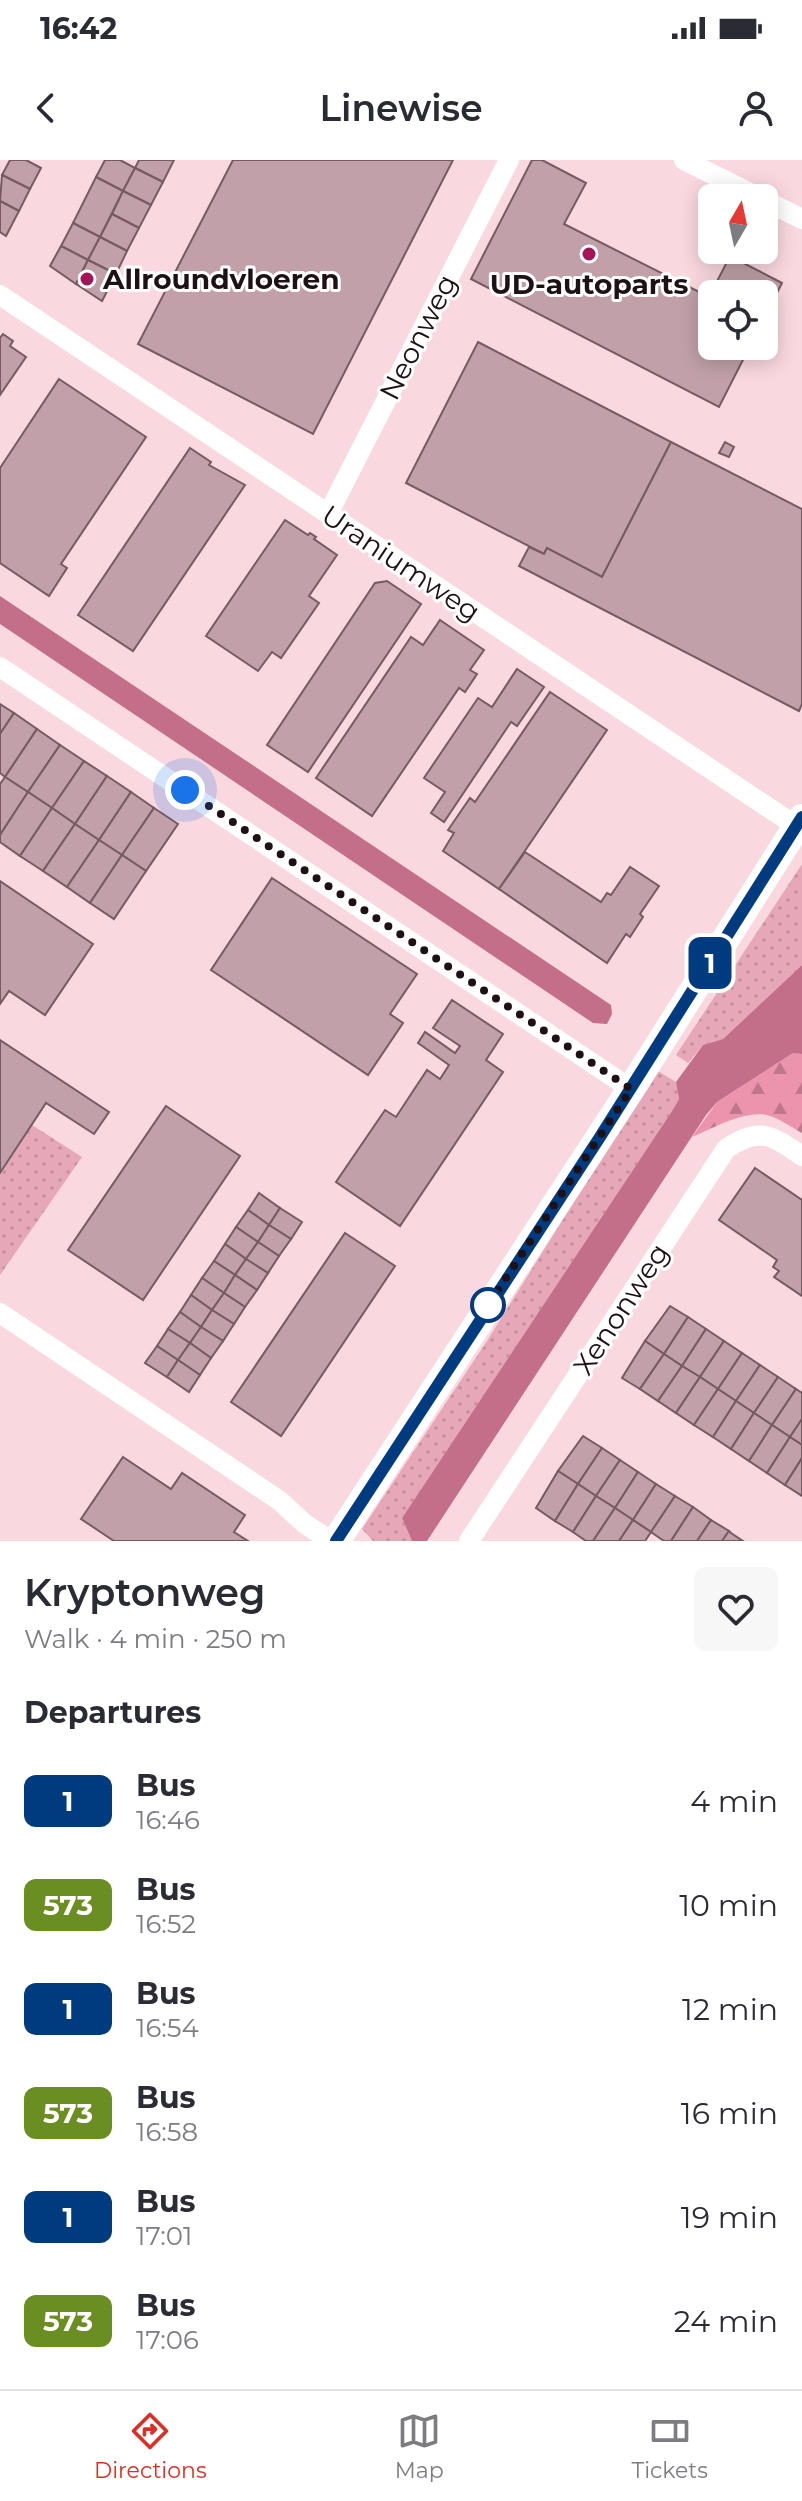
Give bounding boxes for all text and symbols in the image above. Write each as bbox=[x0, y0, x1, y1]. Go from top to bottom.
text: 16:42 bbox=[40, 10, 117, 47]
icon: back bbox=[24, 86, 68, 130]
text: Linewise bbox=[319, 86, 483, 130]
icon: person bbox=[734, 86, 778, 130]
north arrow bbox=[698, 184, 778, 264]
map controls bbox=[698, 184, 778, 360]
marker: UD-autoparts bbox=[580, 245, 598, 263]
place label: Allroundvloeren bbox=[102, 262, 340, 296]
place label: UD-autoparts bbox=[490, 267, 688, 301]
street label: Neonweg bbox=[372, 269, 464, 405]
marker: Allroundvloeren bbox=[78, 270, 96, 288]
button: locate bbox=[698, 280, 778, 360]
street label: Uraniumweg bbox=[315, 498, 487, 628]
your location bbox=[165, 770, 205, 810]
line badge: 1 bbox=[684, 937, 736, 989]
text: 1 bbox=[705, 946, 715, 980]
street label: Xenonweg bbox=[566, 1237, 676, 1381]
unlabelled marker bbox=[471, 1288, 505, 1322]
button: heart bbox=[694, 1567, 778, 1651]
text: Kryptonweg bbox=[24, 1569, 265, 1616]
text: Walk · 4 min · 250 m bbox=[24, 1623, 287, 1655]
text: Departures bbox=[24, 1694, 201, 1731]
text: Bus bbox=[136, 1767, 196, 1804]
text: 4 min bbox=[690, 1783, 778, 1820]
text: 1 bbox=[63, 1784, 73, 1818]
text: 16:46 bbox=[136, 1804, 200, 1836]
text: Bus bbox=[136, 1871, 196, 1908]
text: 10 min bbox=[679, 1887, 778, 1924]
text: 573 bbox=[43, 1888, 93, 1922]
text: 16:52 bbox=[136, 1908, 196, 1940]
text: Bus bbox=[136, 1975, 196, 2012]
text: 12 min bbox=[682, 1991, 778, 2028]
text: 1 bbox=[63, 1992, 73, 2026]
text: 16:54 bbox=[136, 2012, 199, 2044]
text: Bus bbox=[136, 2079, 196, 2116]
text: 16 min bbox=[681, 2095, 778, 2132]
text: 573 bbox=[43, 2096, 93, 2130]
text: 16:58 bbox=[136, 2116, 198, 2148]
text: Bus bbox=[136, 2183, 196, 2220]
text: 19 min bbox=[681, 2199, 778, 2236]
text: 1 bbox=[63, 2200, 73, 2234]
text: 17:01 bbox=[136, 2220, 192, 2252]
text: Bus bbox=[136, 2287, 196, 2324]
text: 24 min bbox=[674, 2303, 778, 2340]
text: 573 bbox=[43, 2304, 93, 2338]
text: 17:06 bbox=[136, 2324, 199, 2356]
tab: Directions bbox=[94, 2409, 207, 2484]
tab: Map bbox=[395, 2409, 444, 2484]
tab: Tickets bbox=[632, 2409, 708, 2484]

